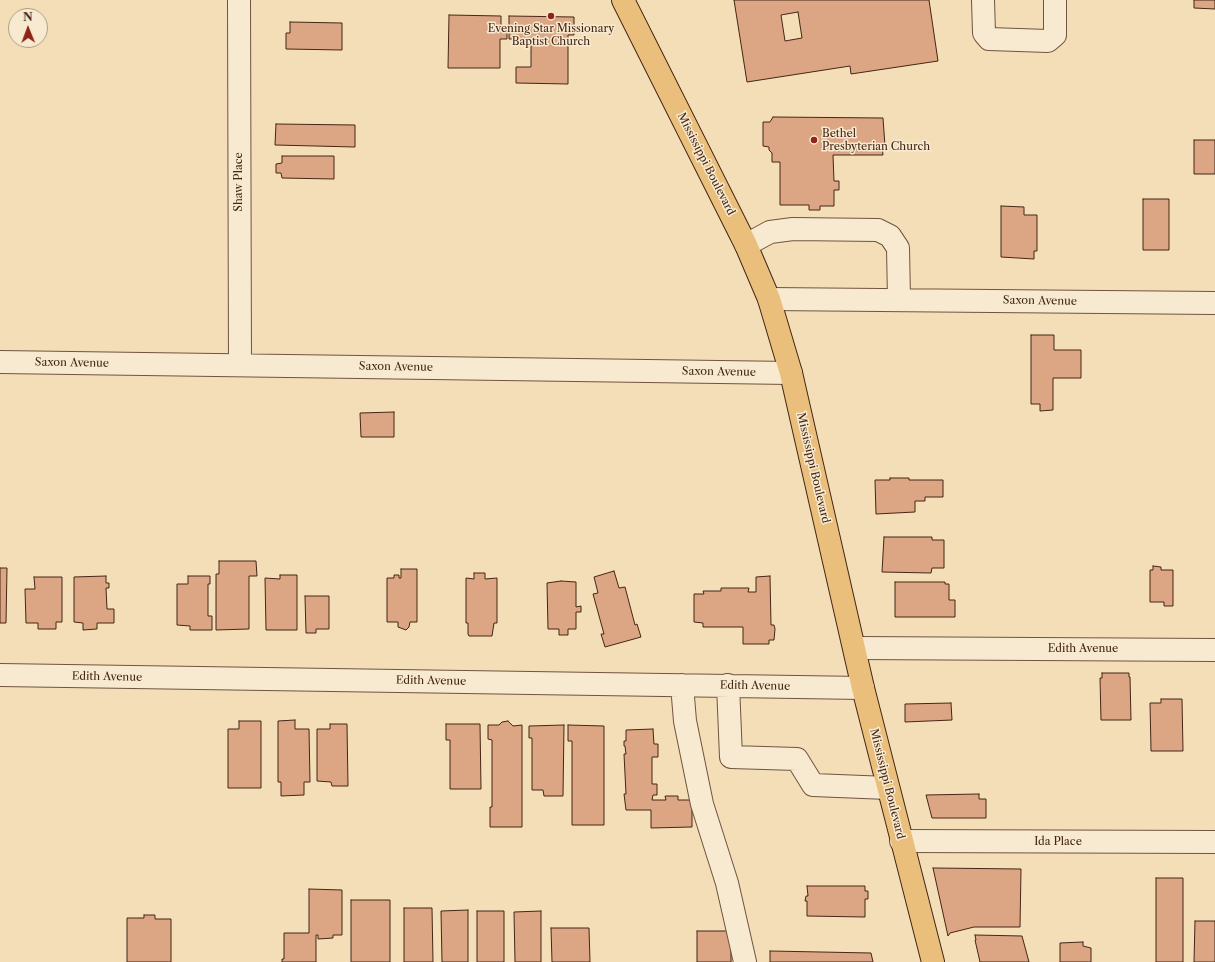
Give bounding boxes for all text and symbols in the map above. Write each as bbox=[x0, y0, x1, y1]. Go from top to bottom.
north arrow bbox=[8, 8, 48, 48]
text: N bbox=[23, 10, 33, 24]
marker: Evening Star Missionary Baptist Church bbox=[546, 11, 556, 21]
place label: Evening Star Missionary Baptist Church bbox=[488, 22, 614, 48]
street label: Mississippi Boulevard bbox=[674, 111, 738, 217]
place label: Bethel Presbyterian Church bbox=[822, 127, 930, 153]
marker: Bethel Presbyterian Church bbox=[809, 135, 819, 145]
street label: Shaw Place bbox=[232, 152, 246, 212]
street label: Saxon Avenue bbox=[1003, 294, 1077, 308]
street label: Saxon Avenue bbox=[35, 356, 109, 370]
street label: Saxon Avenue bbox=[359, 360, 433, 374]
street label: Saxon Avenue bbox=[682, 365, 756, 379]
street label: Mississippi Boulevard bbox=[794, 411, 832, 525]
street label: Edith Avenue bbox=[1048, 642, 1118, 656]
street label: Edith Avenue bbox=[72, 670, 142, 684]
street label: Edith Avenue bbox=[396, 674, 466, 688]
street label: Edith Avenue bbox=[720, 679, 790, 693]
street label: Mississippi Boulevard bbox=[867, 727, 907, 841]
street label: Ida Place bbox=[1034, 835, 1082, 849]

